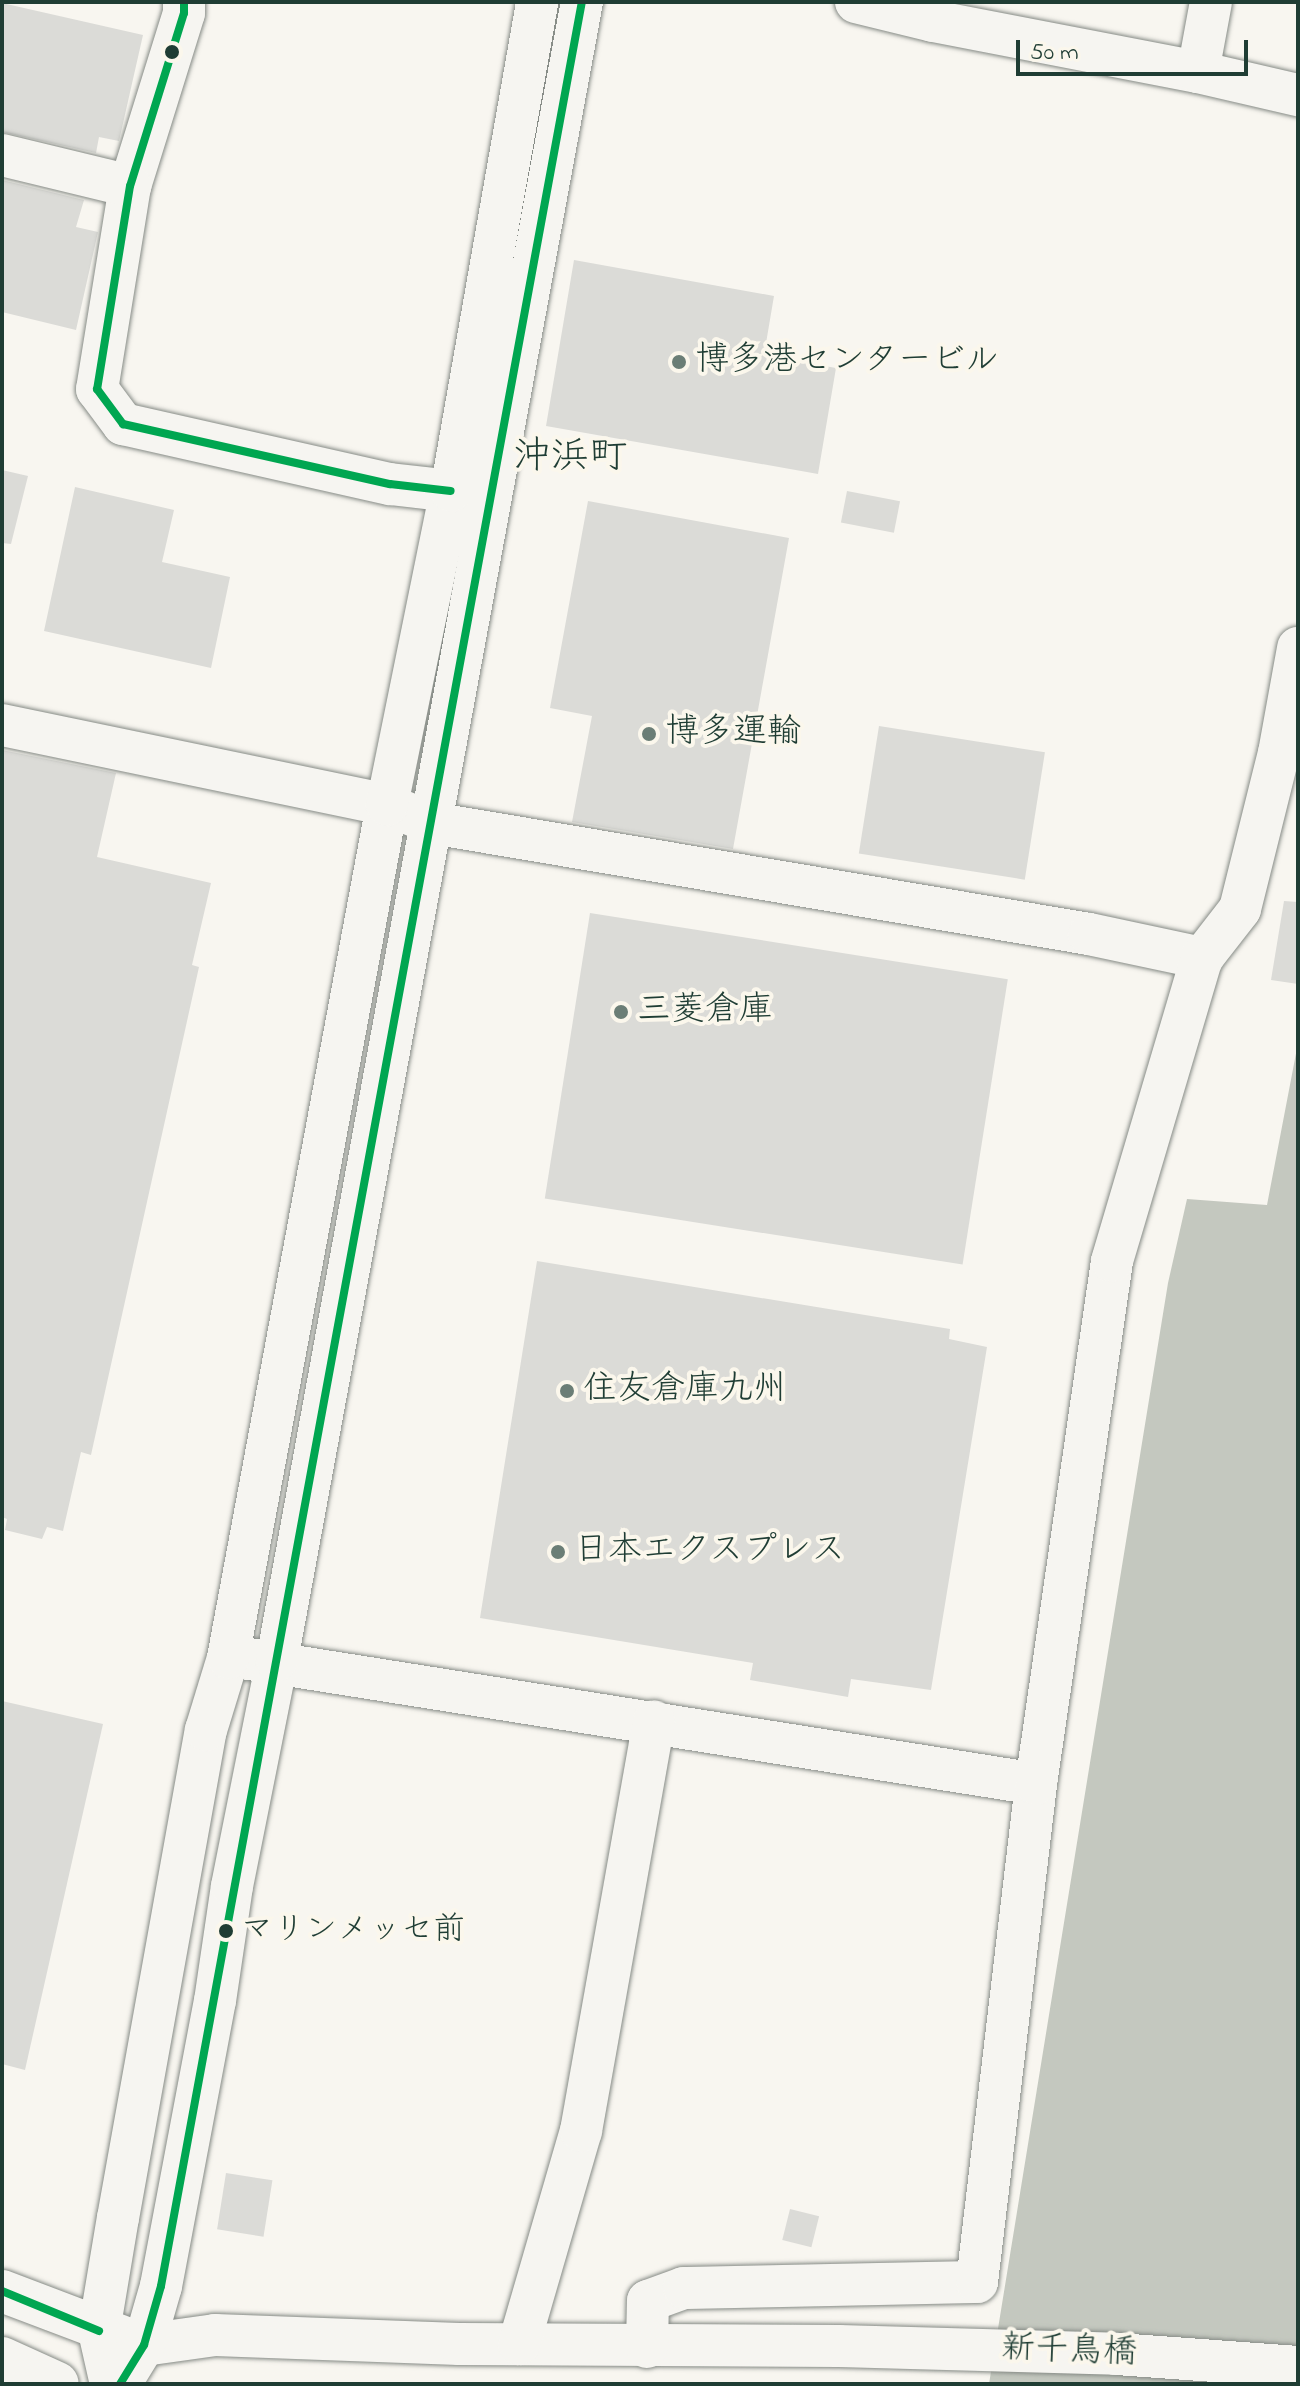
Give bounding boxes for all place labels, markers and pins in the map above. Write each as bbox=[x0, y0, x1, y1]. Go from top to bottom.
unlabelled marker bbox=[164, 44, 180, 60]
place label: 博多港センタービル bbox=[695, 342, 1001, 382]
marker: 博多港センタービル bbox=[670, 353, 688, 371]
place label: 博多運輸 bbox=[665, 714, 801, 754]
marker: 博多運輸 bbox=[640, 725, 658, 743]
place label: 三菱倉庫 bbox=[637, 992, 773, 1032]
marker: 三菱倉庫 bbox=[612, 1003, 630, 1021]
place label: 住友倉庫九州 bbox=[583, 1371, 787, 1411]
marker: 住友倉庫九州 bbox=[558, 1382, 576, 1400]
place label: 日本エクスプレス bbox=[574, 1532, 846, 1572]
marker: 日本エクスプレス bbox=[549, 1543, 567, 1561]
place label: マリンメッセ前 bbox=[241, 1912, 465, 1950]
marker: マリンメッセ前 bbox=[218, 1923, 234, 1939]

